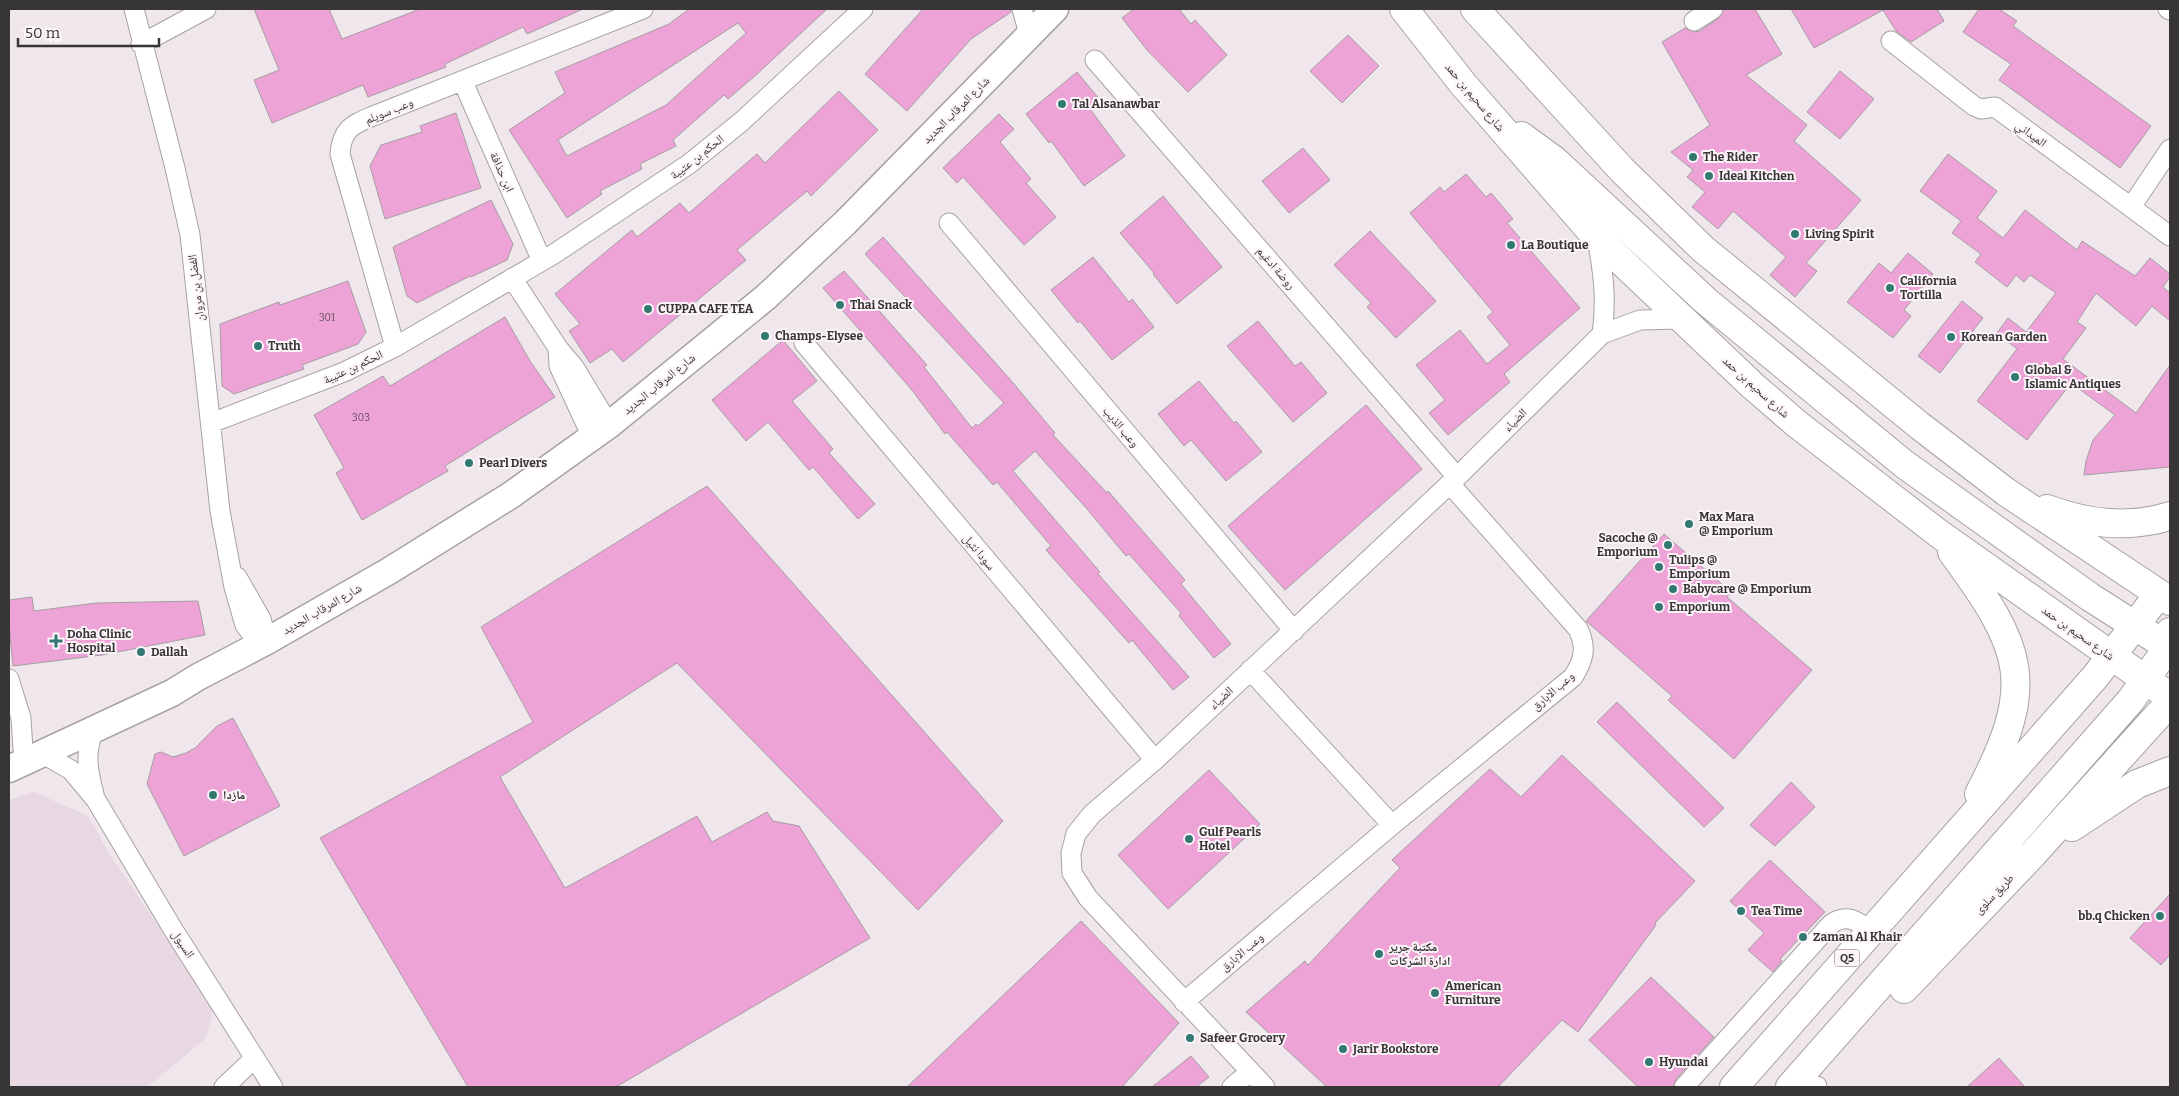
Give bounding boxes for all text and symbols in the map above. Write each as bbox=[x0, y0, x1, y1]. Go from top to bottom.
scale bar bbox=[18, 15, 159, 47]
text: 50 m bbox=[25, 24, 61, 42]
street label: شارع سحيم بن حمد bbox=[1442, 60, 1508, 135]
street label: شارع المرقاب الجديد bbox=[920, 73, 993, 147]
street label: وعب سويلم bbox=[363, 95, 416, 128]
place label: Tal Alsanawbar bbox=[1072, 97, 1160, 111]
marker: Tal Alsanawbar bbox=[1056, 98, 1068, 110]
street label: الميداني bbox=[2011, 118, 2049, 152]
street label: الحكم بن عتيبة bbox=[667, 132, 727, 183]
street label: ابن حذافة bbox=[487, 150, 517, 194]
place label: The Rider bbox=[1703, 150, 1758, 164]
marker: The Rider bbox=[1687, 151, 1699, 163]
place label: Ideal Kitchen bbox=[1719, 169, 1795, 183]
marker: Ideal Kitchen bbox=[1703, 170, 1715, 182]
place label: Living Spirit bbox=[1805, 227, 1875, 241]
marker: Living Spirit bbox=[1789, 228, 1801, 240]
place label: La Boutique bbox=[1521, 238, 1589, 252]
marker: La Boutique bbox=[1505, 239, 1517, 251]
street label: روضة ادغيم bbox=[1253, 244, 1299, 293]
street label: الفضل بن مروان bbox=[185, 254, 207, 322]
place label: California Tortilla bbox=[1900, 274, 1957, 302]
marker: California Tortilla bbox=[1884, 282, 1896, 294]
place label: Thai Snack bbox=[850, 298, 913, 312]
marker: Thai Snack bbox=[834, 299, 846, 311]
place label: CUPPA CAFE TEA bbox=[658, 302, 754, 316]
marker: CUPPA CAFE TEA bbox=[642, 303, 654, 315]
house number: 301 bbox=[319, 312, 335, 324]
place label: Champs-Elysee bbox=[775, 329, 863, 343]
marker: Champs-Elysee bbox=[759, 330, 771, 342]
place label: Korean Garden bbox=[1961, 330, 2047, 344]
marker: Korean Garden bbox=[1945, 331, 1957, 343]
place label: Truth bbox=[268, 339, 301, 353]
marker: Truth bbox=[252, 340, 264, 352]
street label: الحكم بن عتيبة bbox=[321, 347, 385, 388]
street label: شارع المرقاب الجديد bbox=[620, 350, 699, 418]
street label: شارع سحيم بن حمد bbox=[1719, 353, 1792, 422]
place label: Global & Islamic Antiques bbox=[2025, 363, 2121, 391]
marker: Global & Islamic Antiques bbox=[2009, 371, 2021, 383]
street label: وعب الذيب bbox=[1100, 404, 1142, 450]
street label: الضياء bbox=[1500, 405, 1530, 435]
house number: 303 bbox=[352, 412, 370, 424]
place label: Pearl Divers bbox=[479, 456, 547, 470]
marker: Pearl Divers bbox=[463, 457, 475, 469]
place label: Max Mara @ Emporium bbox=[1699, 510, 1773, 538]
marker: Max Mara @ Emporium bbox=[1683, 518, 1695, 530]
street label: سودا نثيل bbox=[960, 531, 998, 573]
place label: Sacoche @ Emporium bbox=[1597, 531, 1659, 559]
marker: Sacoche @ Emporium bbox=[1662, 539, 1674, 551]
place label: Tulips @ Emporium bbox=[1669, 553, 1731, 581]
marker: Tulips @ Emporium bbox=[1653, 561, 1665, 573]
street label: شارع المرقاب الجديد bbox=[280, 581, 365, 638]
place label: Babycare @ Emporium bbox=[1683, 582, 1812, 596]
marker: Babycare @ Emporium bbox=[1667, 583, 1679, 595]
place label: Emporium bbox=[1669, 600, 1731, 614]
marker: Emporium bbox=[1653, 601, 1665, 613]
street label: شارع سحيم بن حمد bbox=[2039, 603, 2117, 664]
place label: Doha Clinic Hospital bbox=[67, 627, 132, 655]
marker: Doha Clinic Hospital bbox=[49, 634, 63, 648]
place label: Dallah bbox=[151, 645, 188, 659]
marker: Dallah bbox=[135, 646, 147, 658]
street label: وعب الابارق bbox=[1529, 669, 1577, 714]
street label: الضياء bbox=[1206, 683, 1236, 713]
place label: مازدا bbox=[223, 788, 246, 802]
marker: مازدا bbox=[207, 789, 219, 801]
place label: Gulf Pearls Hotel bbox=[1199, 825, 1261, 853]
marker: Gulf Pearls Hotel bbox=[1183, 833, 1195, 845]
street label: طريق سلوى bbox=[1971, 871, 2017, 917]
place label: Tea Time bbox=[1751, 904, 1803, 918]
marker: Tea Time bbox=[1735, 905, 1747, 917]
place label: bb.q Chicken bbox=[2078, 909, 2150, 923]
marker: bb.q Chicken bbox=[2154, 910, 2166, 922]
street label: السيول bbox=[169, 927, 197, 961]
street label: وعب الابارق bbox=[1218, 930, 1267, 974]
place label: Zaman Al Khair bbox=[1813, 930, 1902, 944]
marker: Zaman Al Khair bbox=[1797, 931, 1809, 943]
place label: مكتبة جرير ادارة الشركات bbox=[1388, 940, 1450, 968]
marker: مكتبة جرير ادارة الشركات bbox=[1373, 948, 1385, 960]
road number: Q5 bbox=[1834, 950, 1860, 966]
place label: American Furniture bbox=[1445, 979, 1502, 1007]
marker: American Furniture bbox=[1429, 987, 1441, 999]
place label: Safeer Grocery bbox=[1200, 1031, 1285, 1045]
marker: Safeer Grocery bbox=[1184, 1032, 1196, 1044]
place label: Jarir Bookstore bbox=[1352, 1042, 1439, 1056]
marker: Jarir Bookstore bbox=[1337, 1043, 1349, 1055]
place label: Hyundai bbox=[1659, 1055, 1708, 1069]
marker: Hyundai bbox=[1643, 1056, 1655, 1068]

